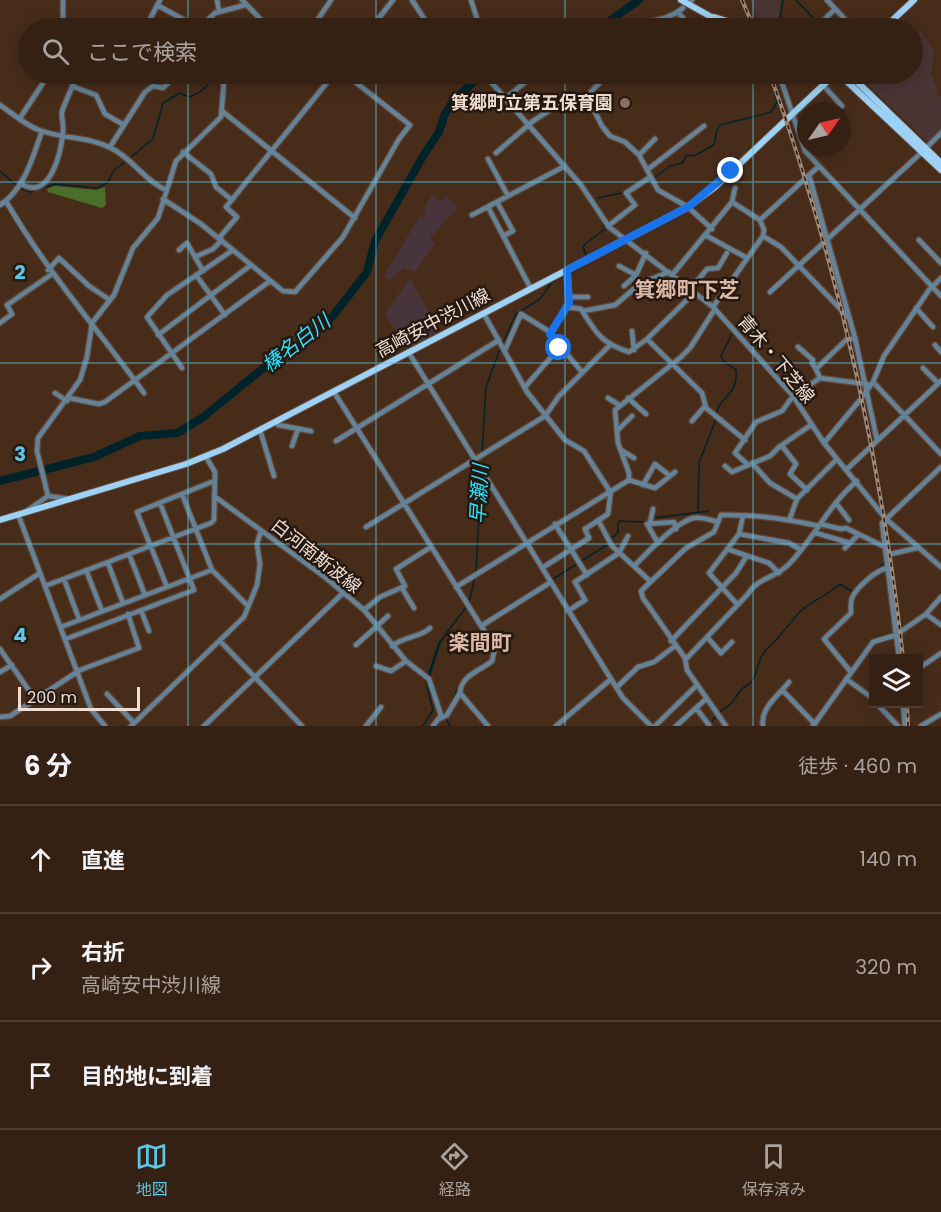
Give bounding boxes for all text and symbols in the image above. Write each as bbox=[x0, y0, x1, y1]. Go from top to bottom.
search box bbox=[18, 18, 923, 84]
icon: search bbox=[39, 35, 72, 68]
text: ここで検索 bbox=[87, 37, 197, 68]
place label: 箕郷町立第五保育園 bbox=[451, 90, 613, 115]
marker: 箕郷町立第五保育園 bbox=[618, 96, 632, 110]
north arrow bbox=[797, 102, 851, 156]
route end bbox=[717, 157, 743, 183]
text: 2 bbox=[14, 258, 26, 286]
district label: 箕郷町下芝 bbox=[635, 275, 740, 304]
street label: 高崎安中渋川線 bbox=[371, 282, 494, 363]
water label: 榛名白川 bbox=[256, 306, 338, 379]
street label: 青木・下芝線 bbox=[732, 309, 821, 408]
route start bbox=[545, 334, 571, 360]
text: 3 bbox=[14, 440, 26, 468]
water label: 早瀬川 bbox=[463, 461, 495, 525]
street label: 白河南斯波線 bbox=[266, 513, 367, 599]
text: 4 bbox=[13, 621, 27, 649]
district label: 楽間町 bbox=[449, 628, 512, 657]
map controls bbox=[869, 654, 923, 708]
button: layers bbox=[869, 654, 923, 708]
scale bar bbox=[18, 684, 140, 712]
text: 200 m bbox=[27, 686, 77, 709]
text: 6 分 bbox=[24, 748, 72, 784]
text: 徒歩 · 460 m bbox=[798, 752, 917, 780]
icon: ahead bbox=[24, 843, 57, 876]
text: 直進 bbox=[81, 845, 125, 876]
text: 140 m bbox=[860, 845, 917, 873]
text: 右折 bbox=[81, 937, 125, 968]
icon: right bbox=[24, 951, 57, 984]
text: 320 m bbox=[855, 953, 917, 981]
text: 高崎安中渋川線 bbox=[81, 971, 221, 999]
icon: arrive bbox=[24, 1059, 57, 1092]
text: 目的地に到着 bbox=[81, 1061, 213, 1092]
tab: 地図 bbox=[135, 1140, 168, 1202]
tab: 経路 bbox=[438, 1140, 471, 1202]
tab: 保存済み bbox=[742, 1140, 806, 1202]

